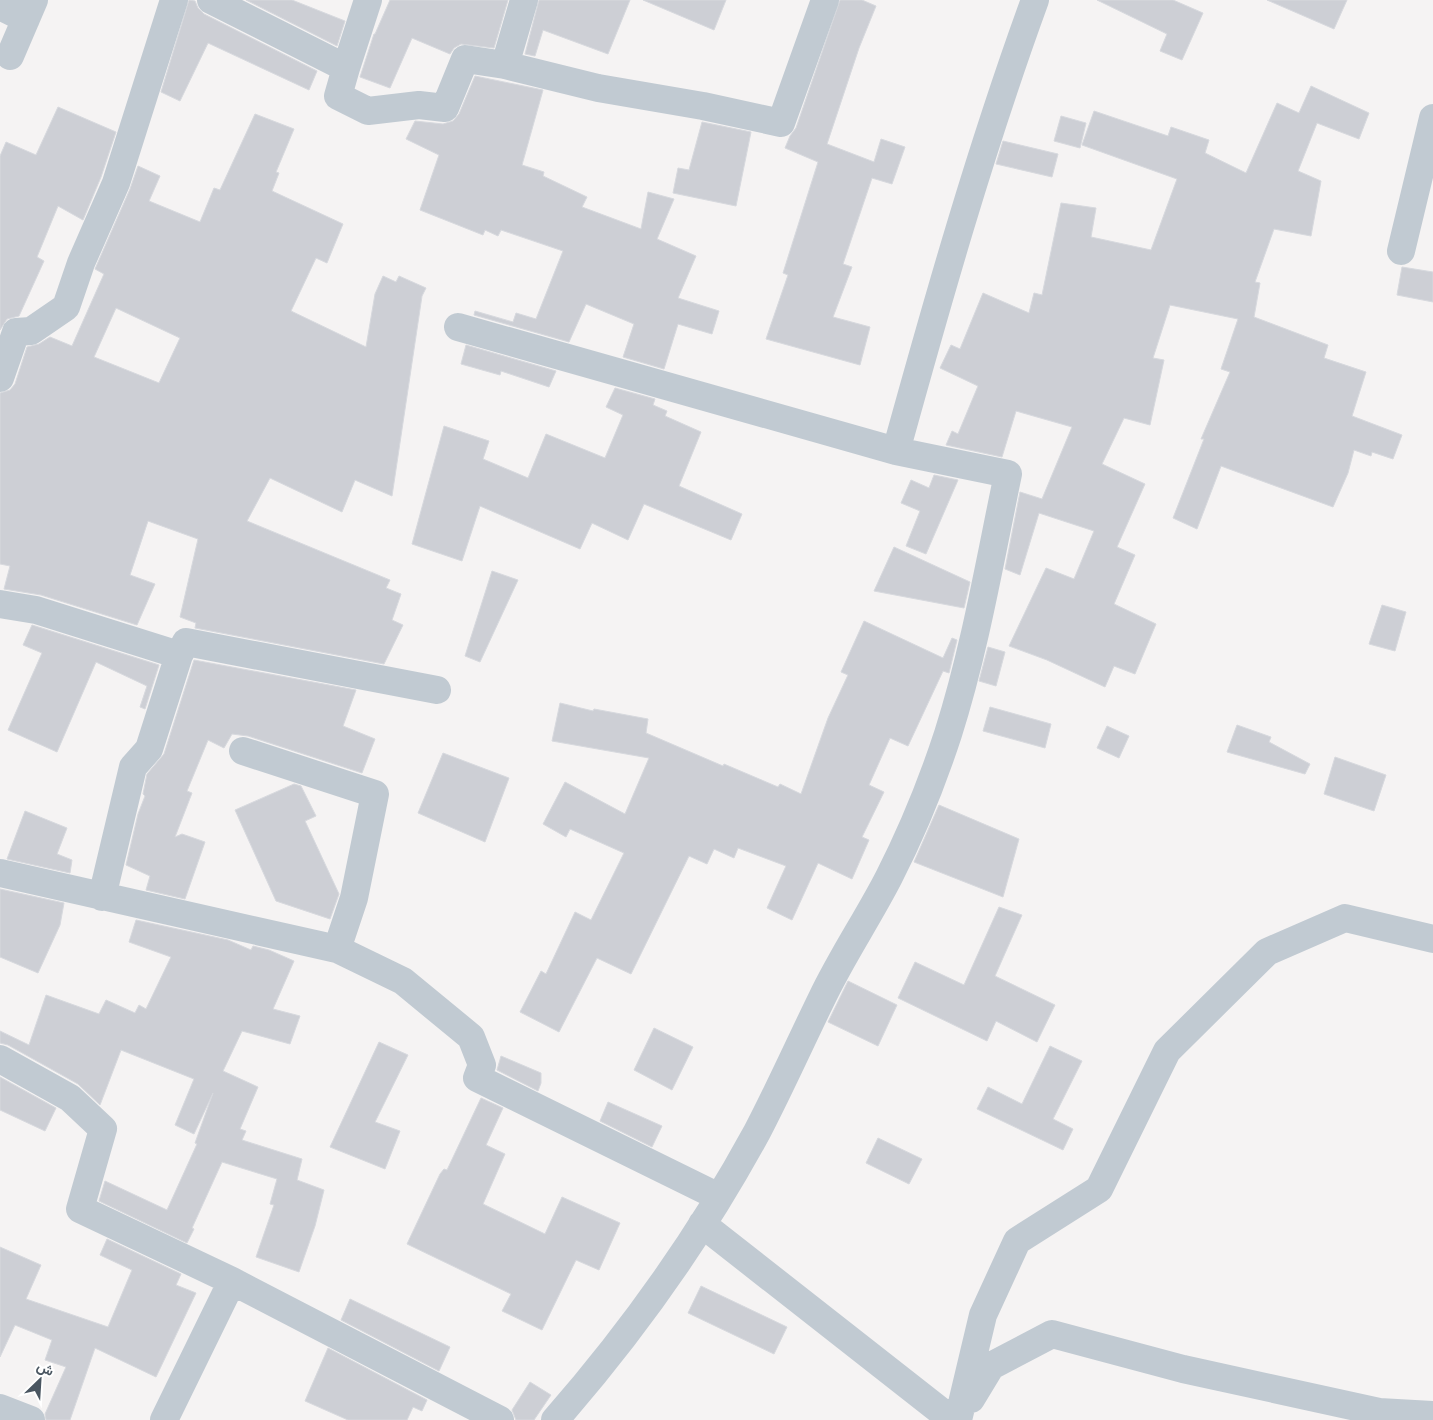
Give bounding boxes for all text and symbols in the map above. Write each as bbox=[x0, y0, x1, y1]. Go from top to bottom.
north arrow bbox=[15, 1355, 65, 1405]
text: ش bbox=[34, 1357, 57, 1380]

